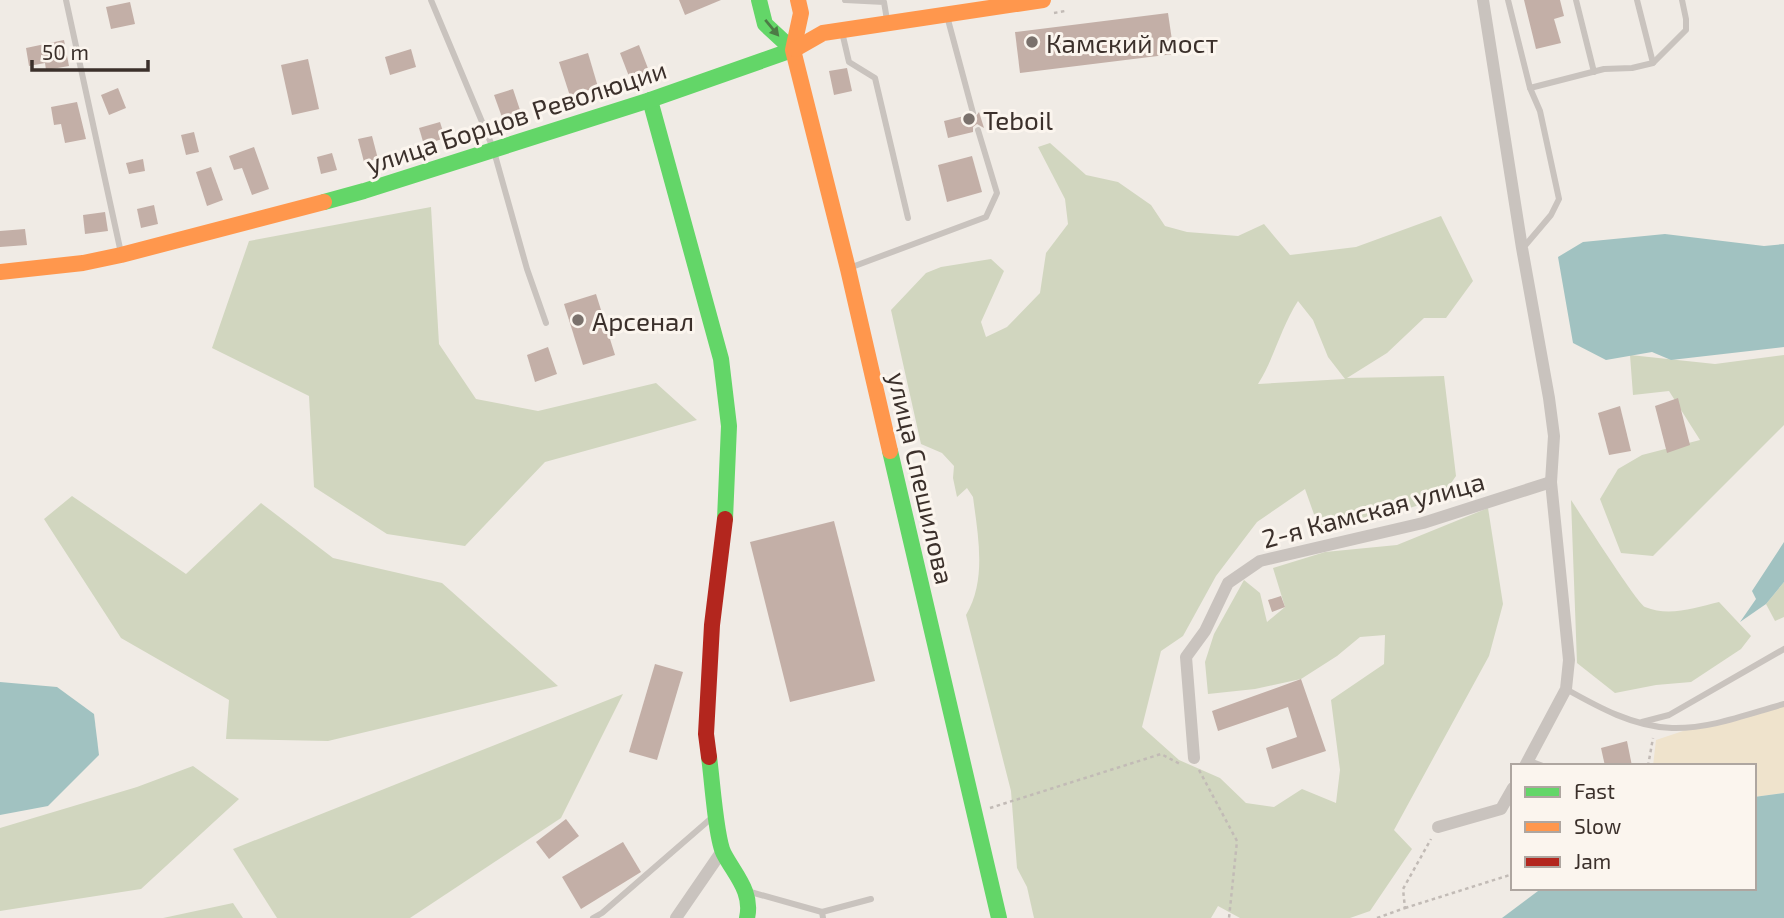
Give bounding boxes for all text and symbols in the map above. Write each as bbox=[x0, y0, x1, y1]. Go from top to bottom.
one-way arrow bbox=[764, 18, 779, 36]
place label: Камский мост bbox=[1046, 27, 1218, 58]
scale bar bbox=[32, 28, 147, 72]
marker: Камский мост bbox=[1024, 34, 1040, 50]
text: 50 m bbox=[42, 39, 89, 64]
street label: улица Борцов Революции bbox=[362, 53, 670, 180]
place label: Teboil bbox=[983, 104, 1053, 135]
marker: Teboil bbox=[961, 111, 977, 127]
place label: Арсенал bbox=[592, 305, 694, 336]
marker: Арсенал bbox=[570, 312, 586, 328]
street label: улица Спешилова bbox=[882, 369, 961, 587]
street label: 2-я Камская улица bbox=[1258, 464, 1488, 555]
legend bbox=[1511, 764, 1756, 890]
text: Fast bbox=[1574, 778, 1615, 803]
text: Slow bbox=[1574, 813, 1621, 838]
text: Jam bbox=[1574, 848, 1611, 873]

